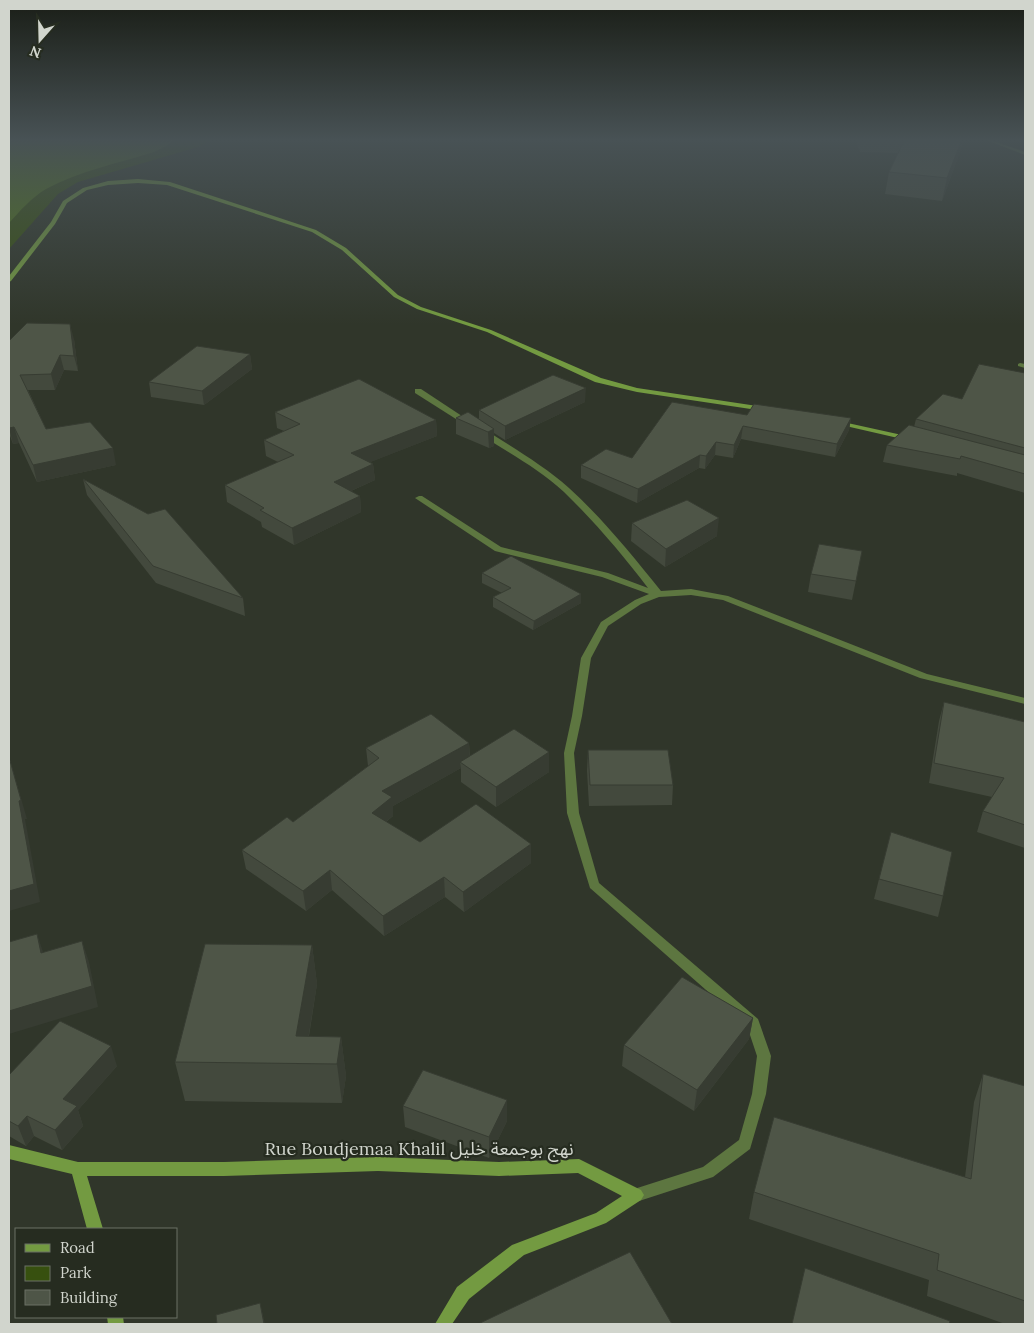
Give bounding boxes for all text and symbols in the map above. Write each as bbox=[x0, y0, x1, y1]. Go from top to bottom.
north arrow bbox=[15, 15, 65, 65]
text: N bbox=[27, 42, 44, 63]
street label: Rue Boudjemaa Khalil نهج بوجمعة خليل bbox=[264, 1137, 574, 1162]
legend bbox=[15, 1228, 178, 1318]
text: Road bbox=[60, 1238, 95, 1257]
text: Park bbox=[60, 1263, 91, 1282]
text: Building bbox=[60, 1288, 118, 1307]

